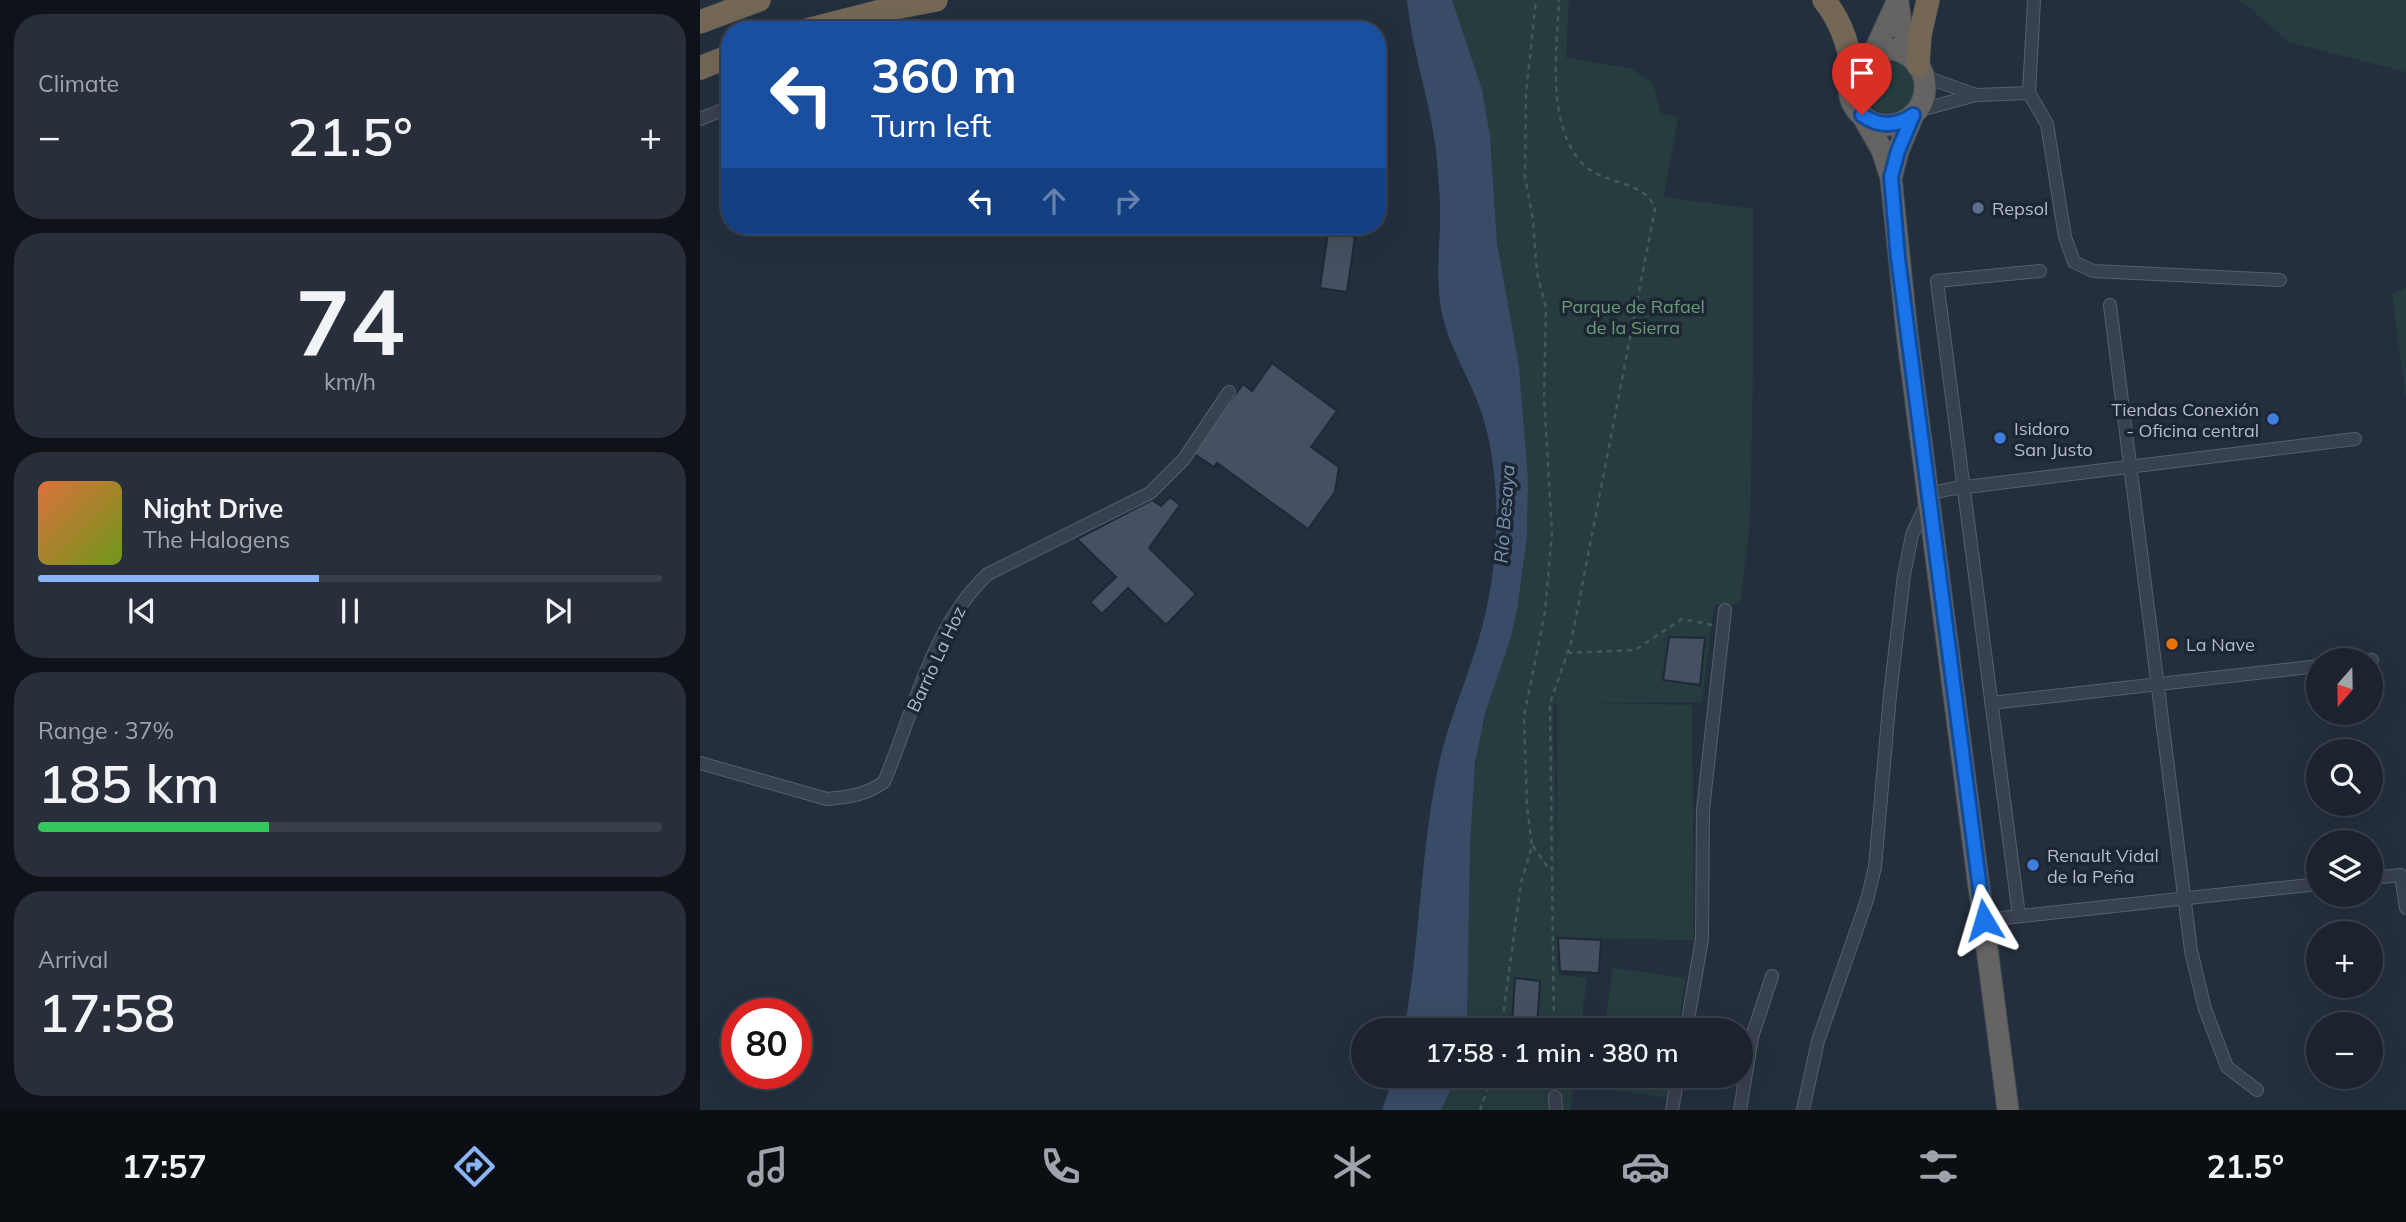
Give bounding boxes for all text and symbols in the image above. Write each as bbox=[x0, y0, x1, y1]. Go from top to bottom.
pin bbox=[1832, 43, 1892, 115]
text: 360 m bbox=[871, 44, 1017, 105]
icon: left bbox=[756, 49, 847, 140]
icon: arrive bbox=[1843, 54, 1881, 92]
text: Climate bbox=[38, 69, 119, 98]
text: 21.5° bbox=[287, 104, 413, 169]
text: Turn left bbox=[871, 105, 991, 145]
text: − bbox=[38, 112, 61, 160]
text: + bbox=[639, 112, 662, 160]
icon: left bbox=[962, 182, 1000, 220]
icon: ahead bbox=[1035, 182, 1073, 220]
icon: right bbox=[1108, 182, 1146, 220]
place label: Repsol bbox=[1992, 197, 2048, 220]
marker: Repsol bbox=[1970, 200, 1986, 216]
text: 74 bbox=[295, 264, 405, 378]
park label: Parque de Rafael de la Sierra bbox=[1561, 295, 1705, 339]
text: km/h bbox=[324, 367, 376, 396]
place label: Tiendas Conexión - Oficina central bbox=[2111, 398, 2259, 442]
marker: Tiendas Conexión - Oficina central bbox=[2265, 411, 2281, 427]
place label: Isidoro San Justo bbox=[2014, 417, 2093, 461]
marker: Isidoro San Justo bbox=[1992, 430, 2008, 446]
water label: Río Besaya bbox=[1489, 464, 1519, 564]
text: Night Drive bbox=[143, 492, 283, 525]
text: The Halogens bbox=[143, 525, 290, 554]
icon: previous bbox=[123, 592, 161, 630]
icon: pause bbox=[331, 592, 369, 630]
icon: next bbox=[539, 592, 577, 630]
street label: Barrio La Hoz bbox=[901, 602, 971, 716]
place label: La Nave bbox=[2186, 633, 2255, 656]
marker: La Nave bbox=[2164, 636, 2180, 652]
north arrow bbox=[2306, 648, 2384, 724]
map controls bbox=[2306, 648, 2383, 1089]
text: Range · 37% bbox=[38, 716, 174, 745]
button: search bbox=[2306, 739, 2383, 816]
text: 185 km bbox=[38, 751, 219, 816]
button: layers bbox=[2306, 830, 2383, 907]
place label: Renault Vidal de la Peña bbox=[2047, 844, 2159, 888]
marker: Renault Vidal de la Peña bbox=[2025, 857, 2041, 873]
position arrow bbox=[1947, 883, 2021, 957]
button: + bbox=[2306, 921, 2383, 998]
text: Arrival bbox=[38, 945, 108, 974]
text: 17:58 bbox=[38, 980, 175, 1045]
speed limit sign: 80 bbox=[721, 998, 812, 1089]
button: − bbox=[2306, 1012, 2383, 1089]
text: 17:58 · 1 min · 380 m bbox=[1425, 1036, 1679, 1069]
icon: directions bbox=[450, 1142, 499, 1191]
icon: music bbox=[743, 1142, 792, 1191]
icon: phone bbox=[1036, 1142, 1085, 1191]
icon: climate bbox=[1328, 1142, 1377, 1191]
icon: car bbox=[1621, 1142, 1670, 1191]
icon: filters bbox=[1914, 1142, 1963, 1191]
text: 17:57 bbox=[122, 1146, 207, 1186]
text: 21.5° bbox=[2206, 1146, 2284, 1186]

